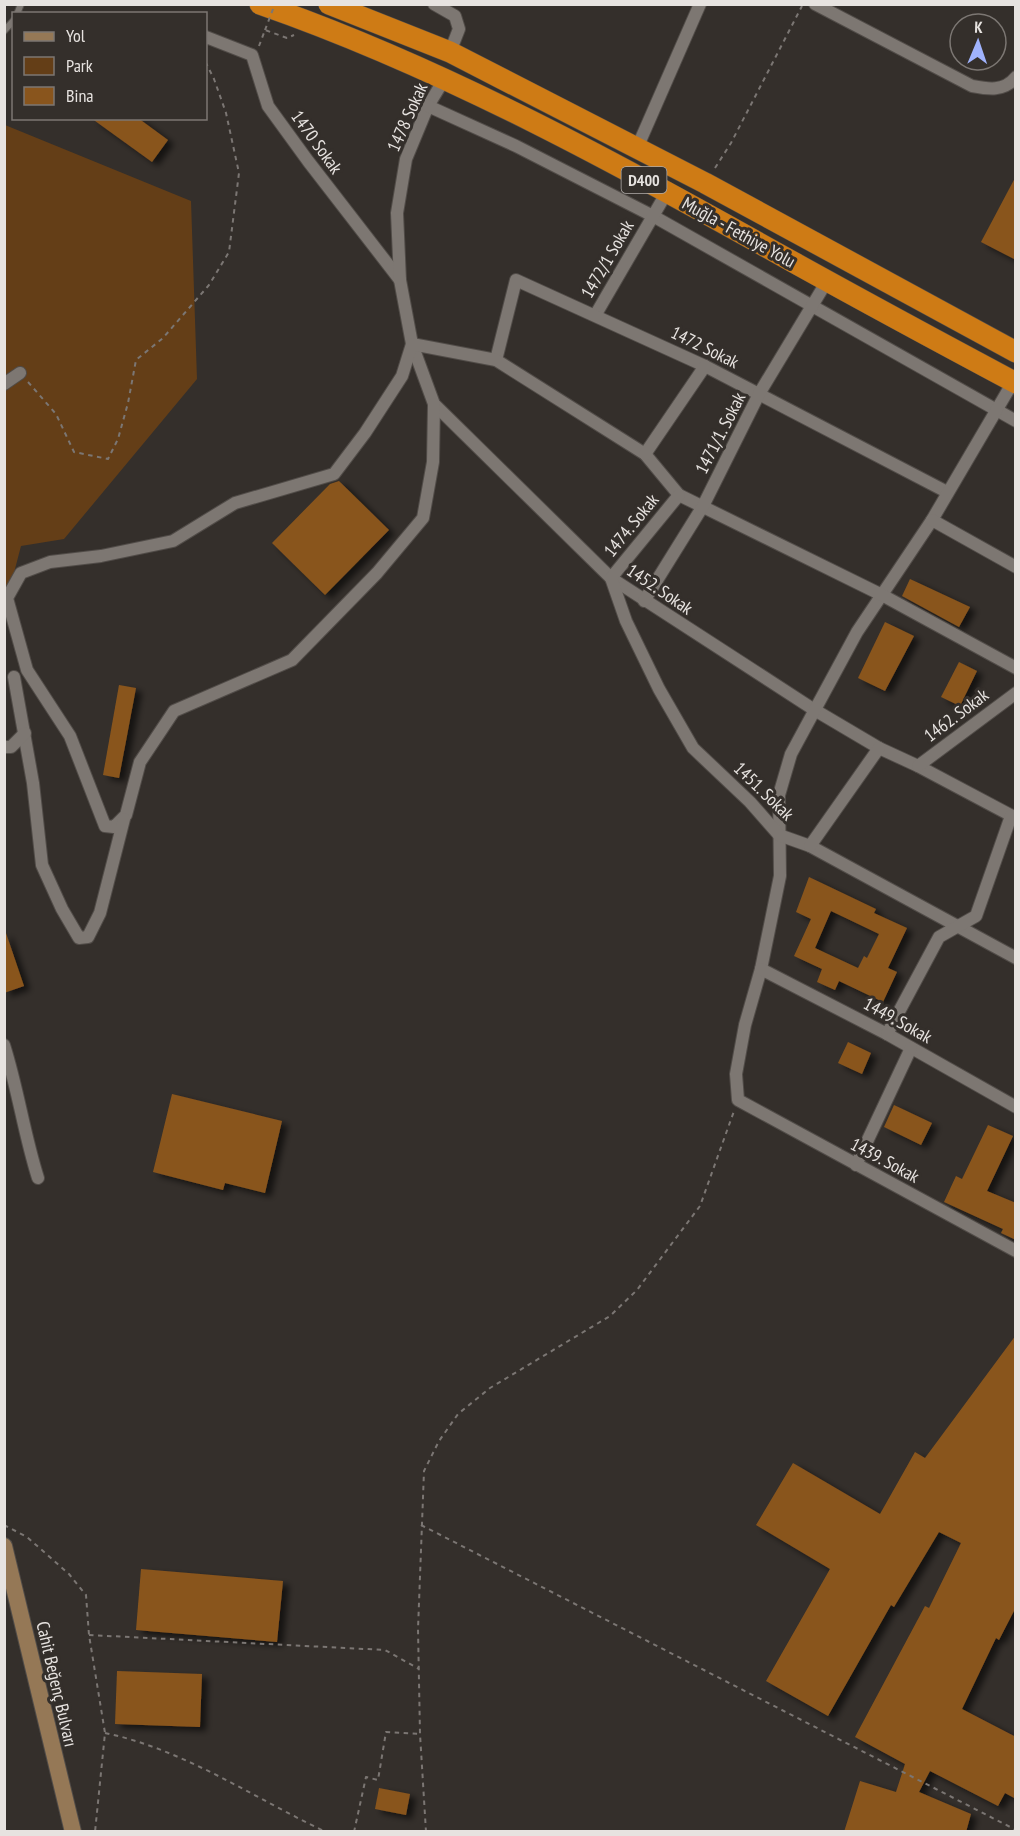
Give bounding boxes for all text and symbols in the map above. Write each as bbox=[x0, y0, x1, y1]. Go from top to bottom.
legend bbox=[12, 12, 207, 120]
north arrow bbox=[948, 12, 1008, 72]
text: K bbox=[974, 17, 984, 37]
text: Yol bbox=[66, 24, 86, 47]
text: Park bbox=[66, 54, 93, 77]
street label: 1478 Sokak bbox=[382, 79, 432, 155]
text: Bina bbox=[66, 84, 94, 107]
street label: 1470 Sokak bbox=[286, 106, 348, 178]
road number: D400 bbox=[622, 167, 666, 193]
street label: Muğla - Fethiye Yolu bbox=[678, 191, 800, 273]
street label: 1472/1 Sokak bbox=[575, 216, 639, 302]
street label: 1472 Sokak bbox=[667, 321, 743, 373]
street label: 1471/1. Sokak bbox=[690, 388, 750, 478]
street label: 1474. Sokak bbox=[598, 489, 664, 561]
street label: 1452. Sokak bbox=[623, 559, 697, 619]
street label: 1462. Sokak bbox=[919, 683, 993, 747]
street label: 1451. Sokak bbox=[729, 757, 799, 825]
street label: 1449. Sokak bbox=[860, 992, 936, 1048]
street label: 1439. Sokak bbox=[847, 1132, 923, 1188]
street label: Cahit Beğenç Bulvarı bbox=[31, 1619, 83, 1749]

